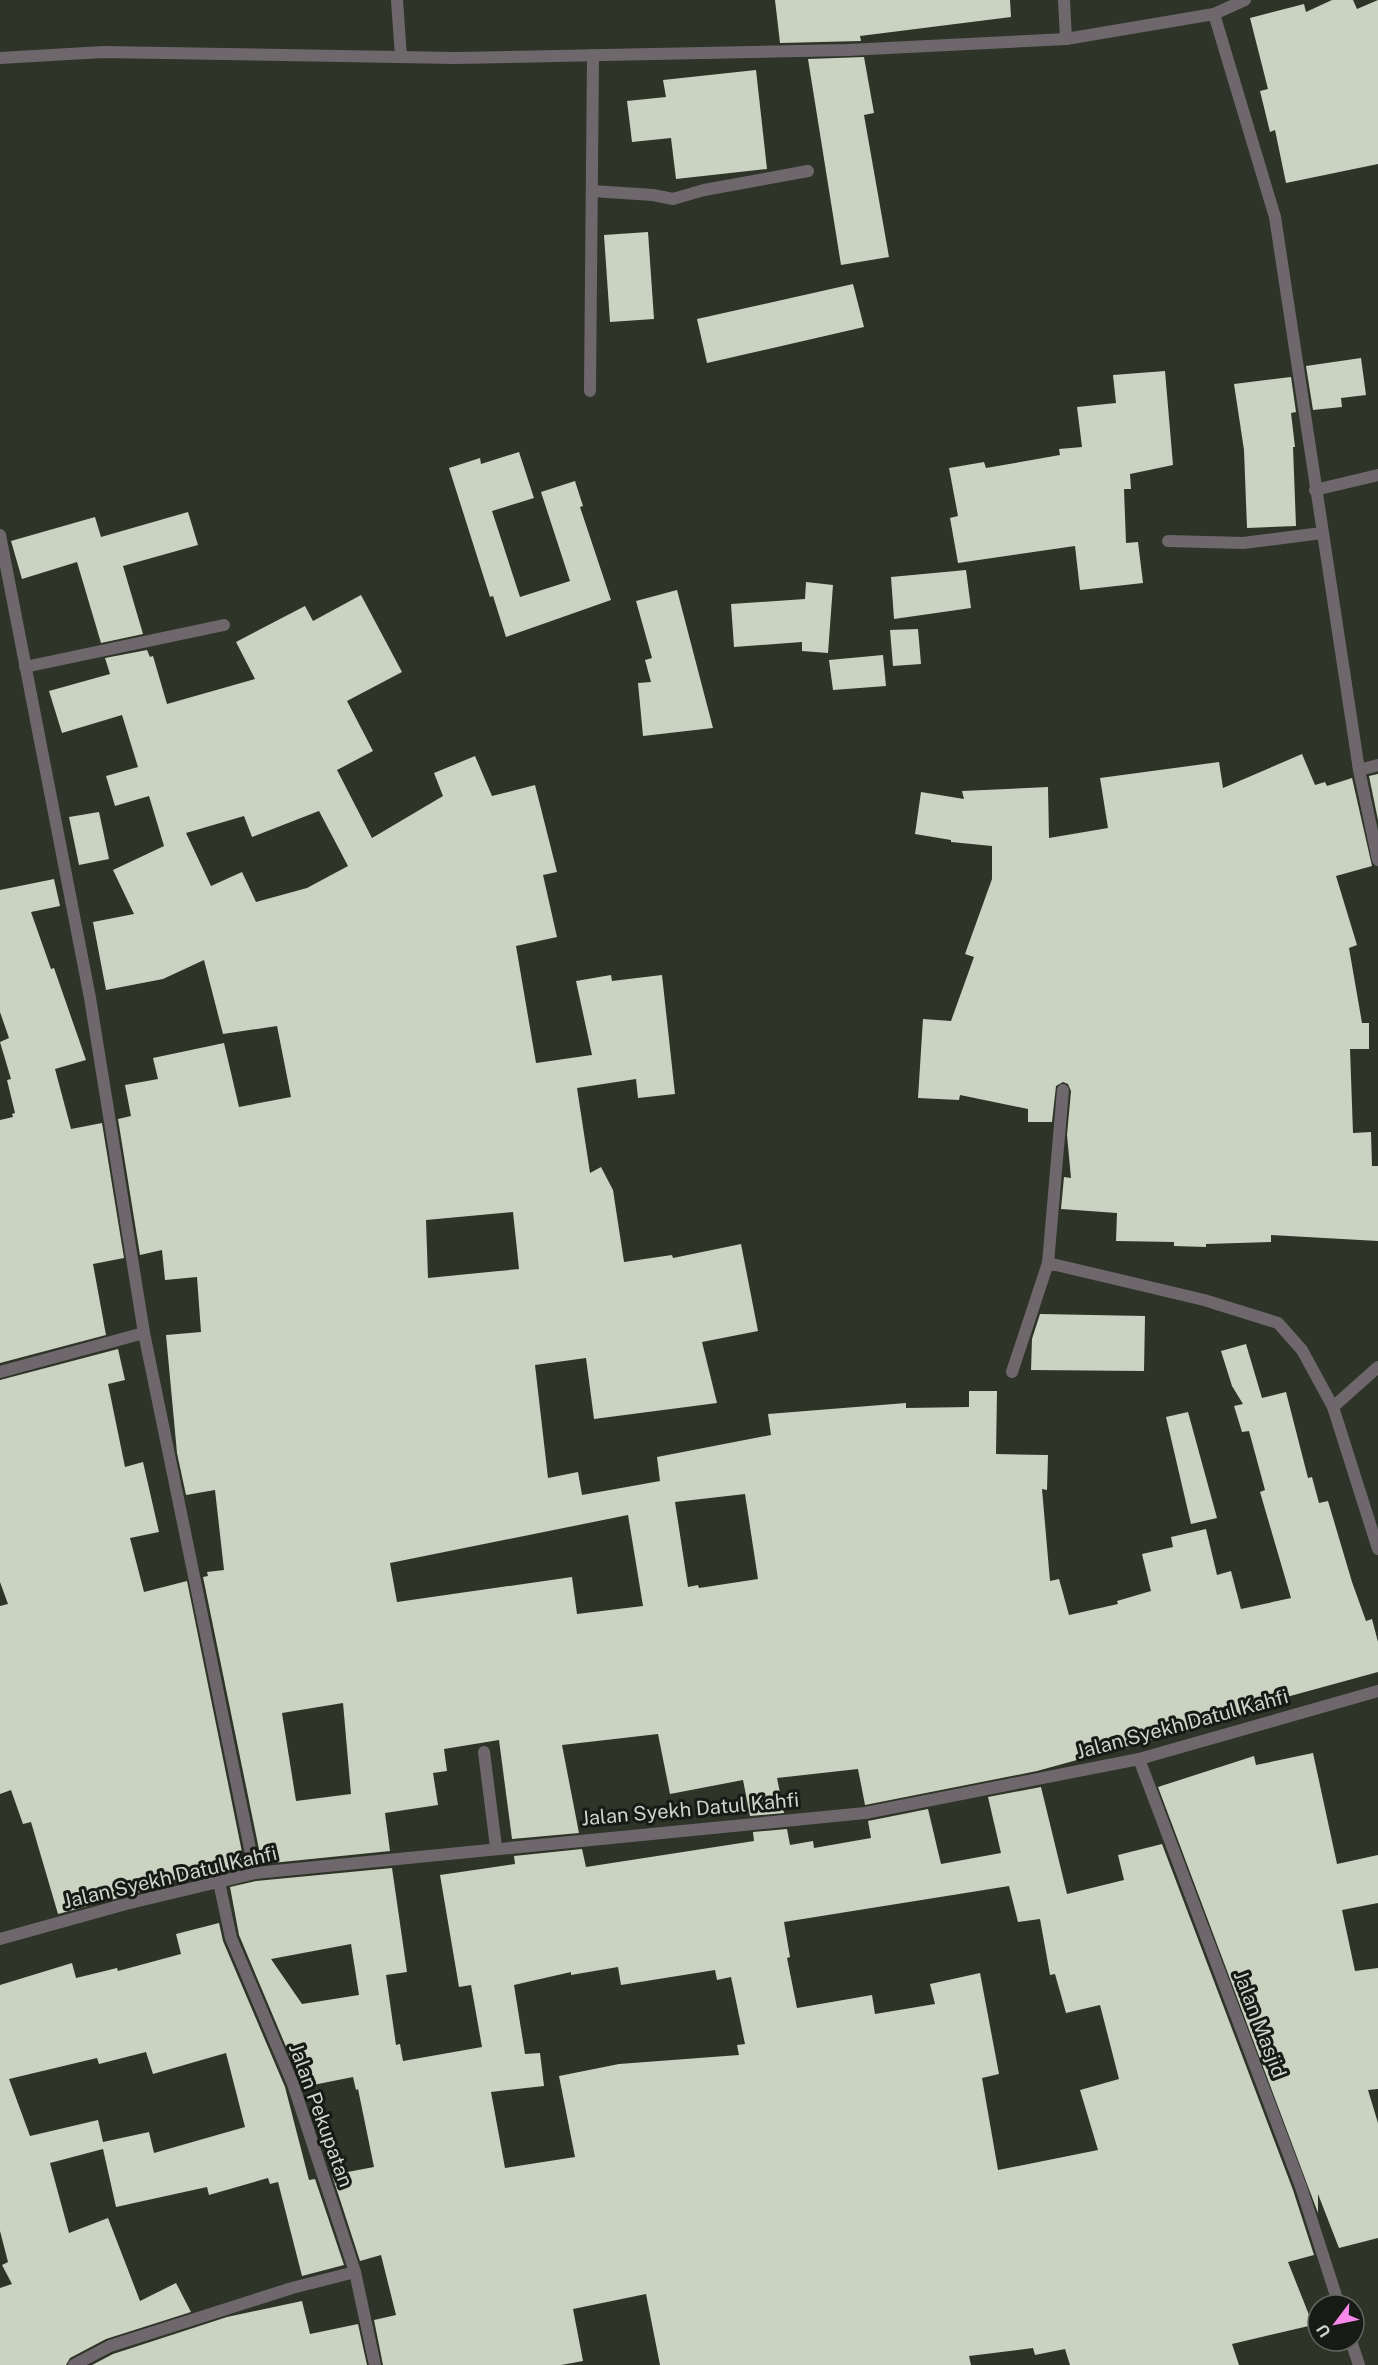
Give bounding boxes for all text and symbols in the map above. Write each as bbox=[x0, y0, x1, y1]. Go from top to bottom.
street label: Jalan Syekh Datul Kahfi bbox=[1073, 1684, 1291, 1764]
street label: Jalan Syekh Datul Kahfi bbox=[580, 1788, 800, 1830]
street label: Jalan Syekh Datul Kahfi bbox=[61, 1841, 279, 1913]
street label: Jalan Masjid bbox=[1229, 1967, 1291, 2081]
street label: Jalan Pekupatan bbox=[284, 2040, 358, 2190]
north arrow bbox=[1306, 2293, 1366, 2353]
text: U bbox=[1313, 2321, 1335, 2341]

